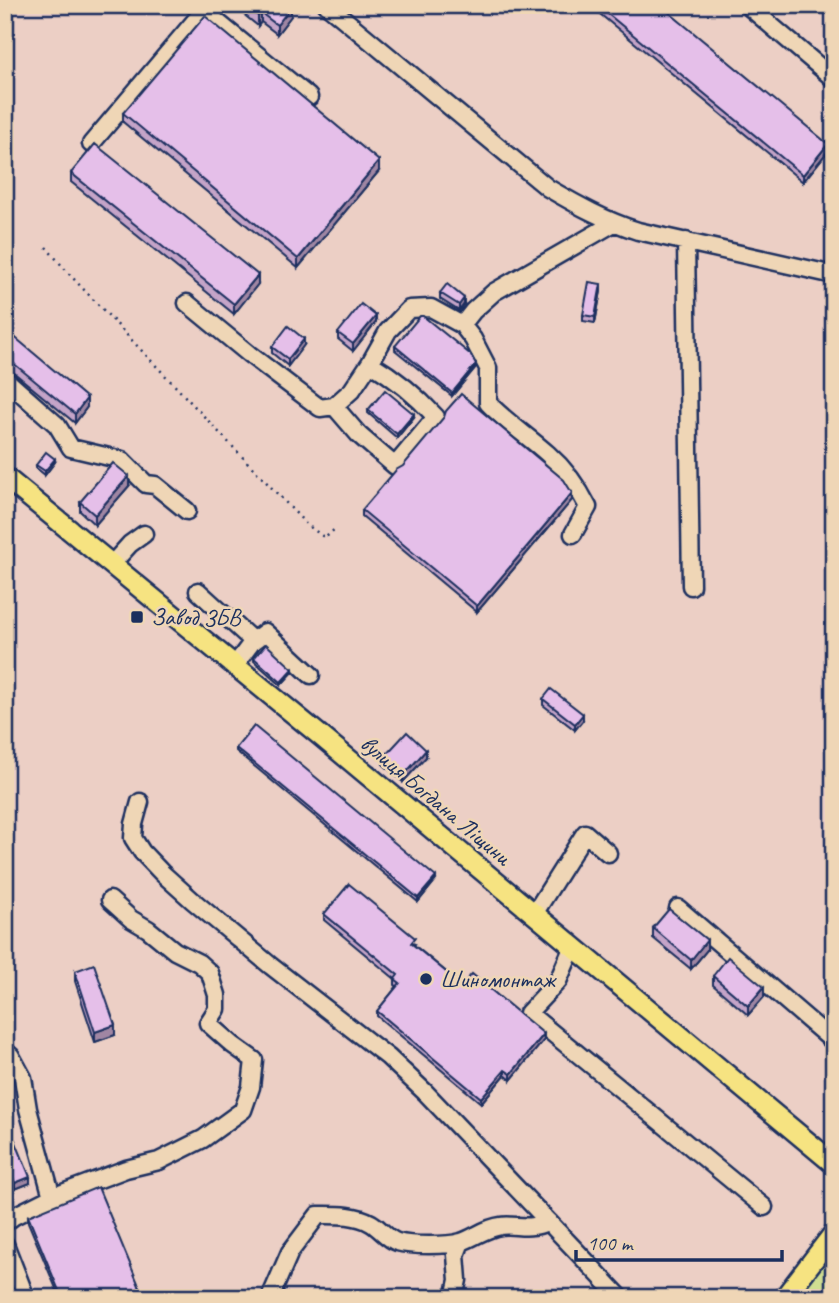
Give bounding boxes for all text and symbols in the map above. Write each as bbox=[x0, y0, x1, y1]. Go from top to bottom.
place label: Завод ЗБВ bbox=[151, 602, 242, 632]
marker: Завод ЗБВ bbox=[129, 609, 145, 625]
street label: вулиця Богдана Ліщини bbox=[355, 728, 518, 873]
place label: Шиномонтаж bbox=[440, 964, 557, 994]
marker: Шиномонтаж bbox=[418, 971, 434, 987]
scale bar bbox=[576, 1219, 783, 1263]
text: 100 m bbox=[587, 1230, 634, 1256]

